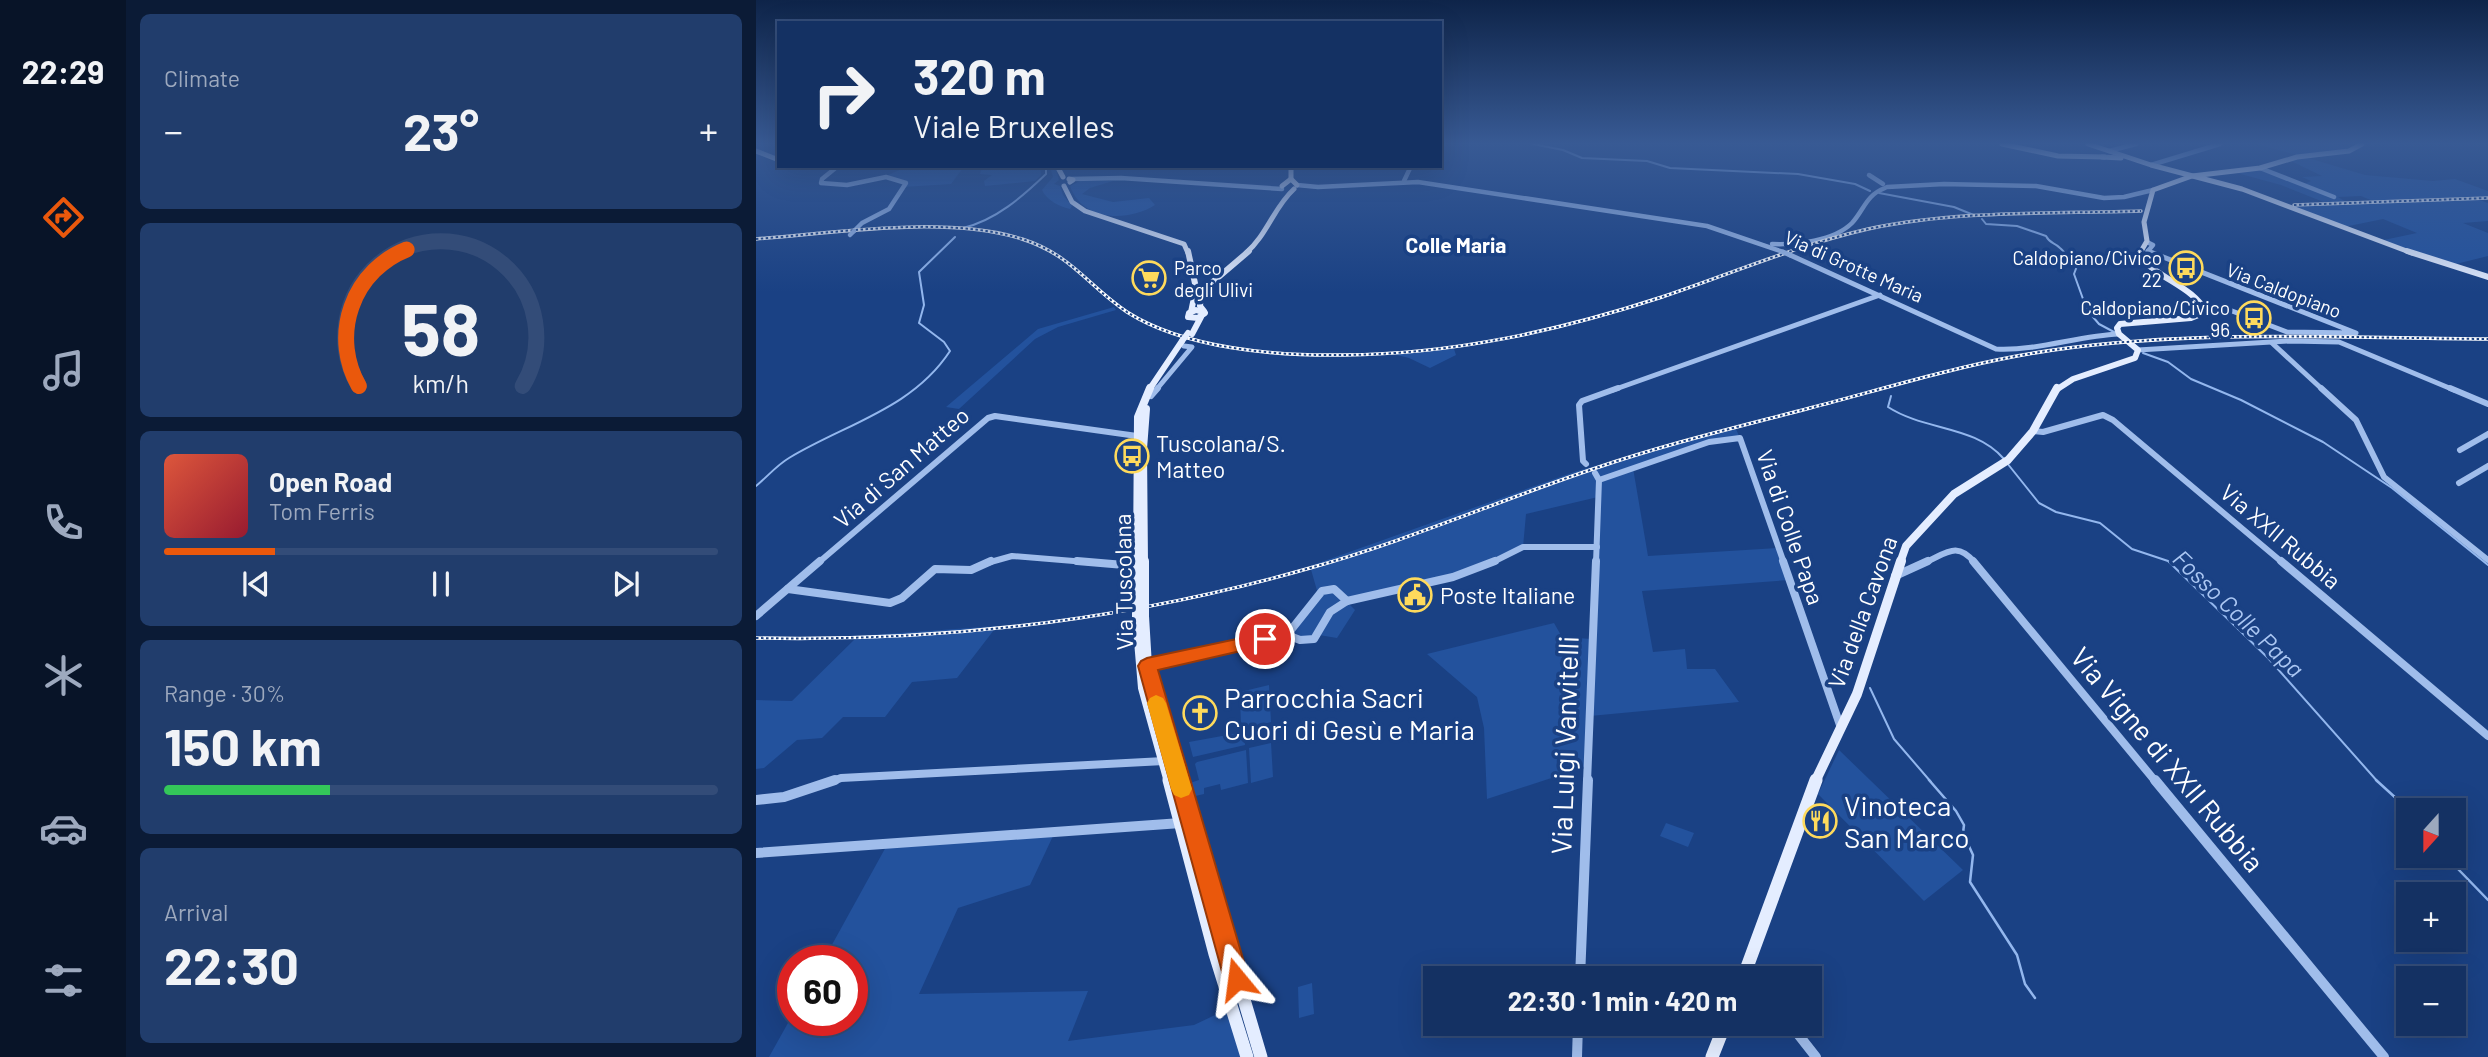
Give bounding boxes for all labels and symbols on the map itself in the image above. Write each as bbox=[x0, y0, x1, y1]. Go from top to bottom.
street label: Via di Grotte Maria bbox=[1781, 225, 1927, 307]
district label: Colle Maria bbox=[1406, 232, 1506, 257]
place label: Caldopiano/Civico 22 bbox=[2012, 246, 2162, 291]
bus stop icon: Caldopiano/Civico 22 bbox=[2167, 249, 2205, 287]
place label: Parco degli Ulivi bbox=[1174, 256, 1253, 301]
street label: Via Caldopiano bbox=[2223, 258, 2345, 322]
supermarket icon: Parco degli Ulivi bbox=[1130, 259, 1168, 297]
place label: Caldopiano/Civico 96 bbox=[2080, 296, 2230, 341]
bus stop icon: Caldopiano/Civico 96 bbox=[2235, 299, 2273, 337]
street label: Via di San Matteo bbox=[828, 401, 974, 533]
place label: Tuscolana/S. Matteo bbox=[1156, 429, 1286, 483]
bus stop icon: Tuscolana/S. Matteo bbox=[1113, 437, 1151, 475]
street label: Via di Colle Papa bbox=[1751, 446, 1831, 608]
street label: Via XXII Rubbia bbox=[2215, 478, 2347, 594]
street label: Via Tuscolana bbox=[1108, 513, 1138, 651]
street label: Via della Cavona bbox=[1821, 532, 1903, 692]
water label: Fosso Colle Papa bbox=[2168, 543, 2310, 683]
public building icon: Poste Italiane bbox=[1396, 576, 1434, 614]
place label: Poste Italiane bbox=[1440, 581, 1575, 609]
pin bbox=[1235, 609, 1295, 669]
street label: Via Luigi Vanvitelli bbox=[1543, 635, 1585, 855]
street label: Via Vigne di XXII Rubbia bbox=[2064, 640, 2272, 878]
place label: Parrocchia Sacri Cuori di Gesù e Maria bbox=[1224, 680, 1475, 746]
church icon: Parrocchia Sacri Cuori di Gesù e Maria bbox=[1181, 694, 1219, 732]
place label: Vinoteca San Marco bbox=[1844, 788, 1969, 854]
north arrow bbox=[2396, 798, 2466, 868]
restaurant icon: Vinoteca San Marco bbox=[1801, 802, 1839, 840]
position arrow bbox=[1200, 942, 1274, 1016]
speed limit sign: 60 bbox=[777, 945, 868, 1036]

